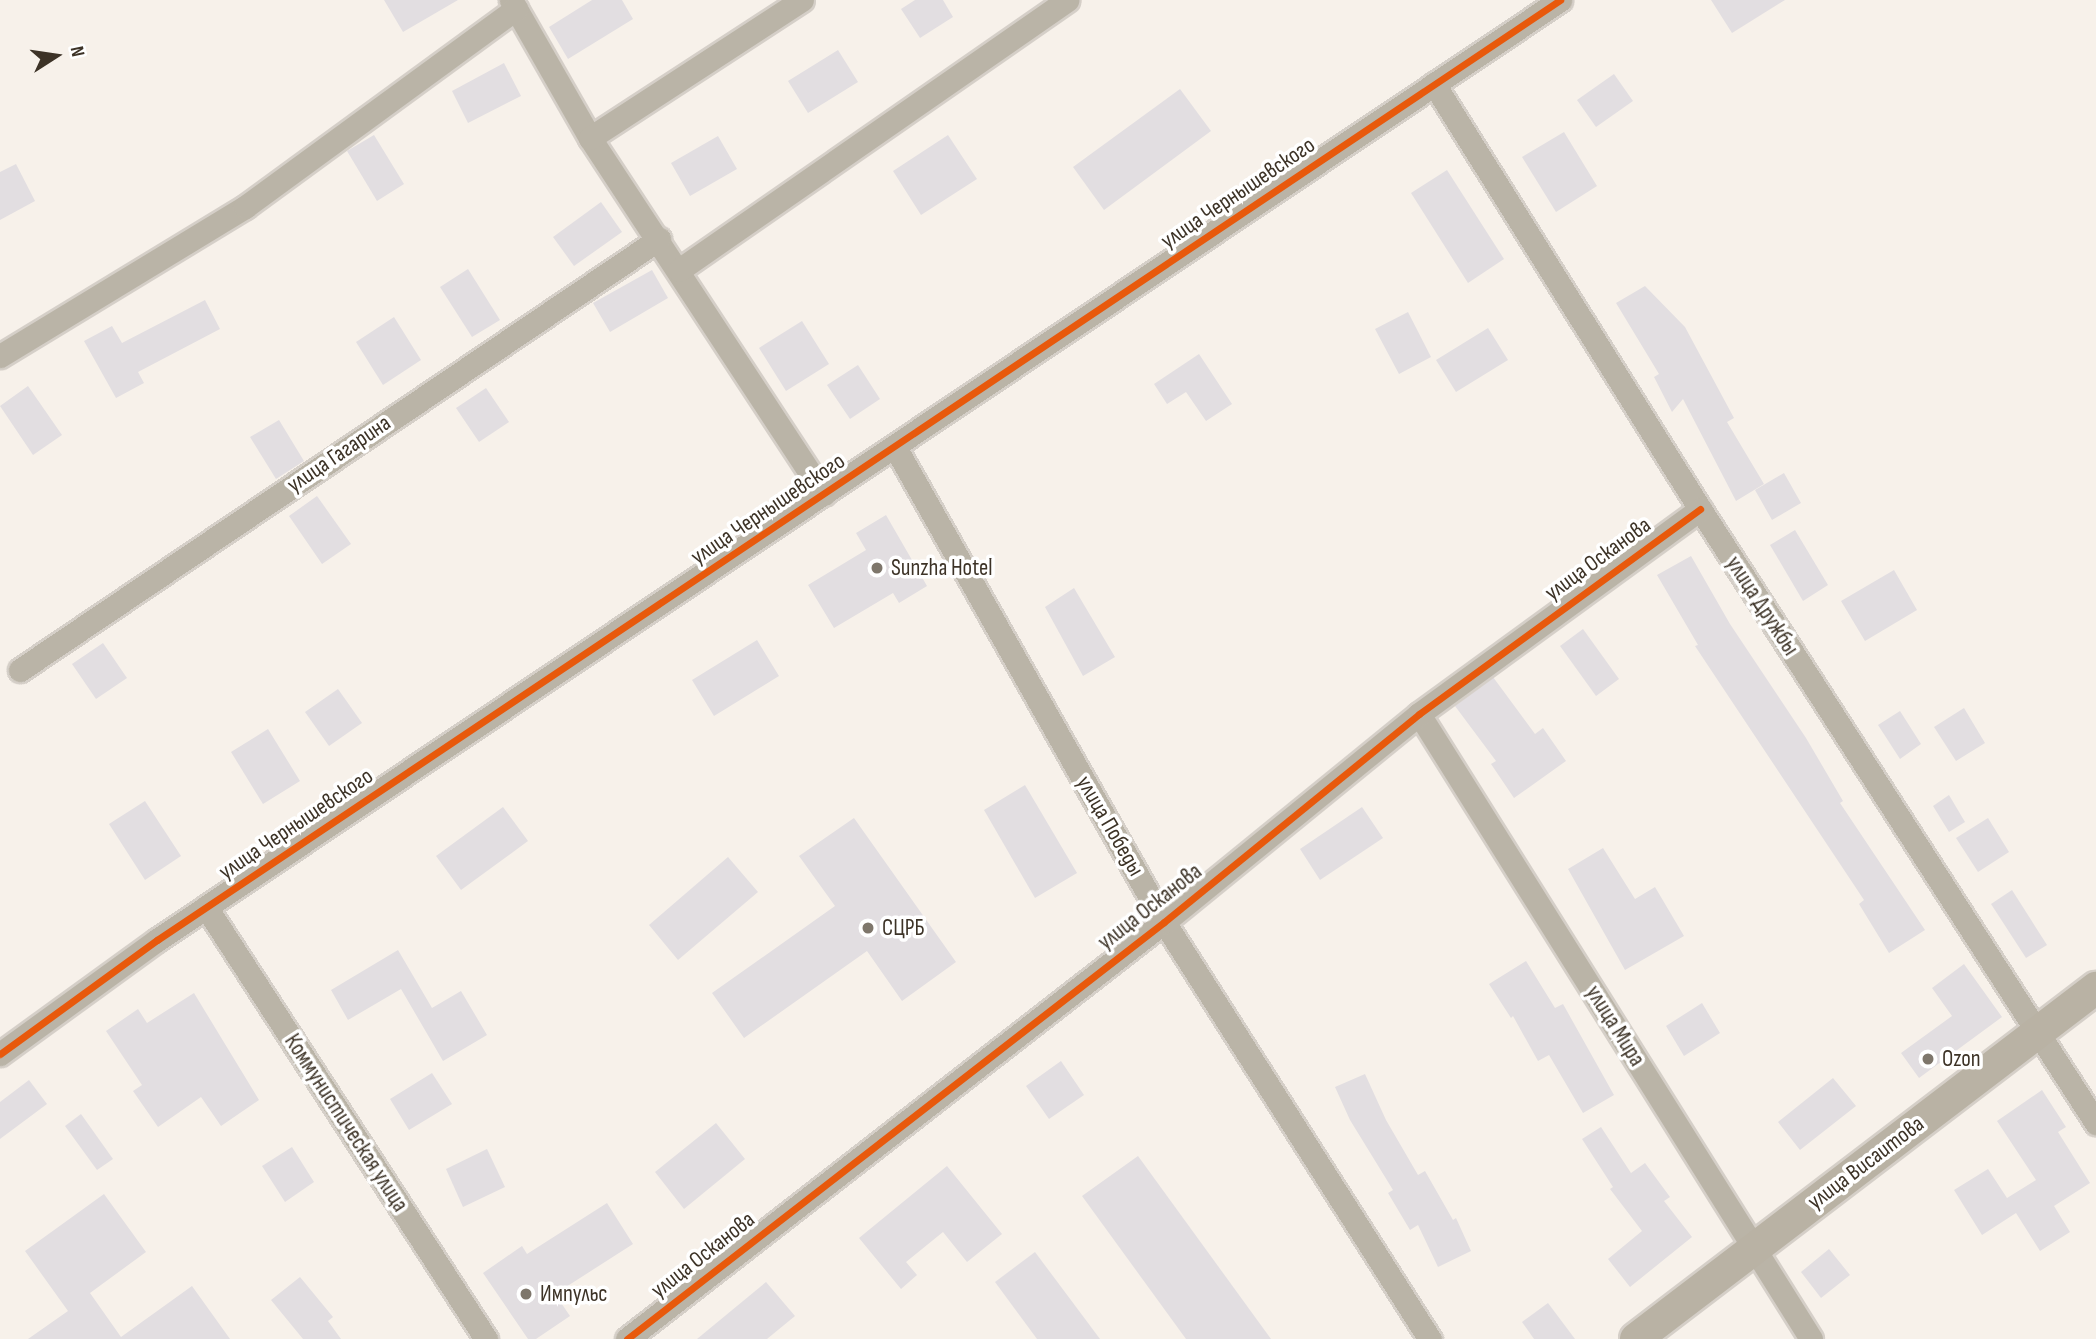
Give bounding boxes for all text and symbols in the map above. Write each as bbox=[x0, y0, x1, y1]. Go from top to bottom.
north arrow bbox=[21, 21, 91, 91]
text: N bbox=[65, 44, 89, 59]
street label: улица Чернышевского bbox=[1156, 131, 1320, 255]
street label: улица Гагарина bbox=[282, 409, 396, 499]
street label: улица Чернышевского bbox=[686, 447, 850, 571]
street label: улица Осканова bbox=[1540, 511, 1656, 607]
street label: улица Дружбы bbox=[1720, 551, 1804, 661]
place label: Sunzha Hotel bbox=[891, 554, 992, 582]
marker: Sunzha Hotel bbox=[869, 560, 885, 576]
street label: улица Чернышевского bbox=[214, 762, 378, 886]
street label: улица Победы bbox=[1070, 771, 1150, 881]
street label: улица Осканова bbox=[1093, 858, 1207, 956]
place label: СЦРБ bbox=[882, 914, 925, 942]
marker: СЦРБ bbox=[860, 920, 876, 936]
street label: улица Мира bbox=[1579, 980, 1651, 1072]
street label: Коммунистическая улица bbox=[278, 1029, 414, 1217]
place label: Ozon bbox=[1942, 1045, 1981, 1073]
marker: Ozon bbox=[1920, 1051, 1936, 1067]
street label: улица Висаитова bbox=[1802, 1110, 1930, 1216]
street label: улица Осканова bbox=[646, 1206, 760, 1304]
place label: Импульс bbox=[540, 1280, 607, 1308]
marker: Импульс bbox=[518, 1286, 534, 1302]

